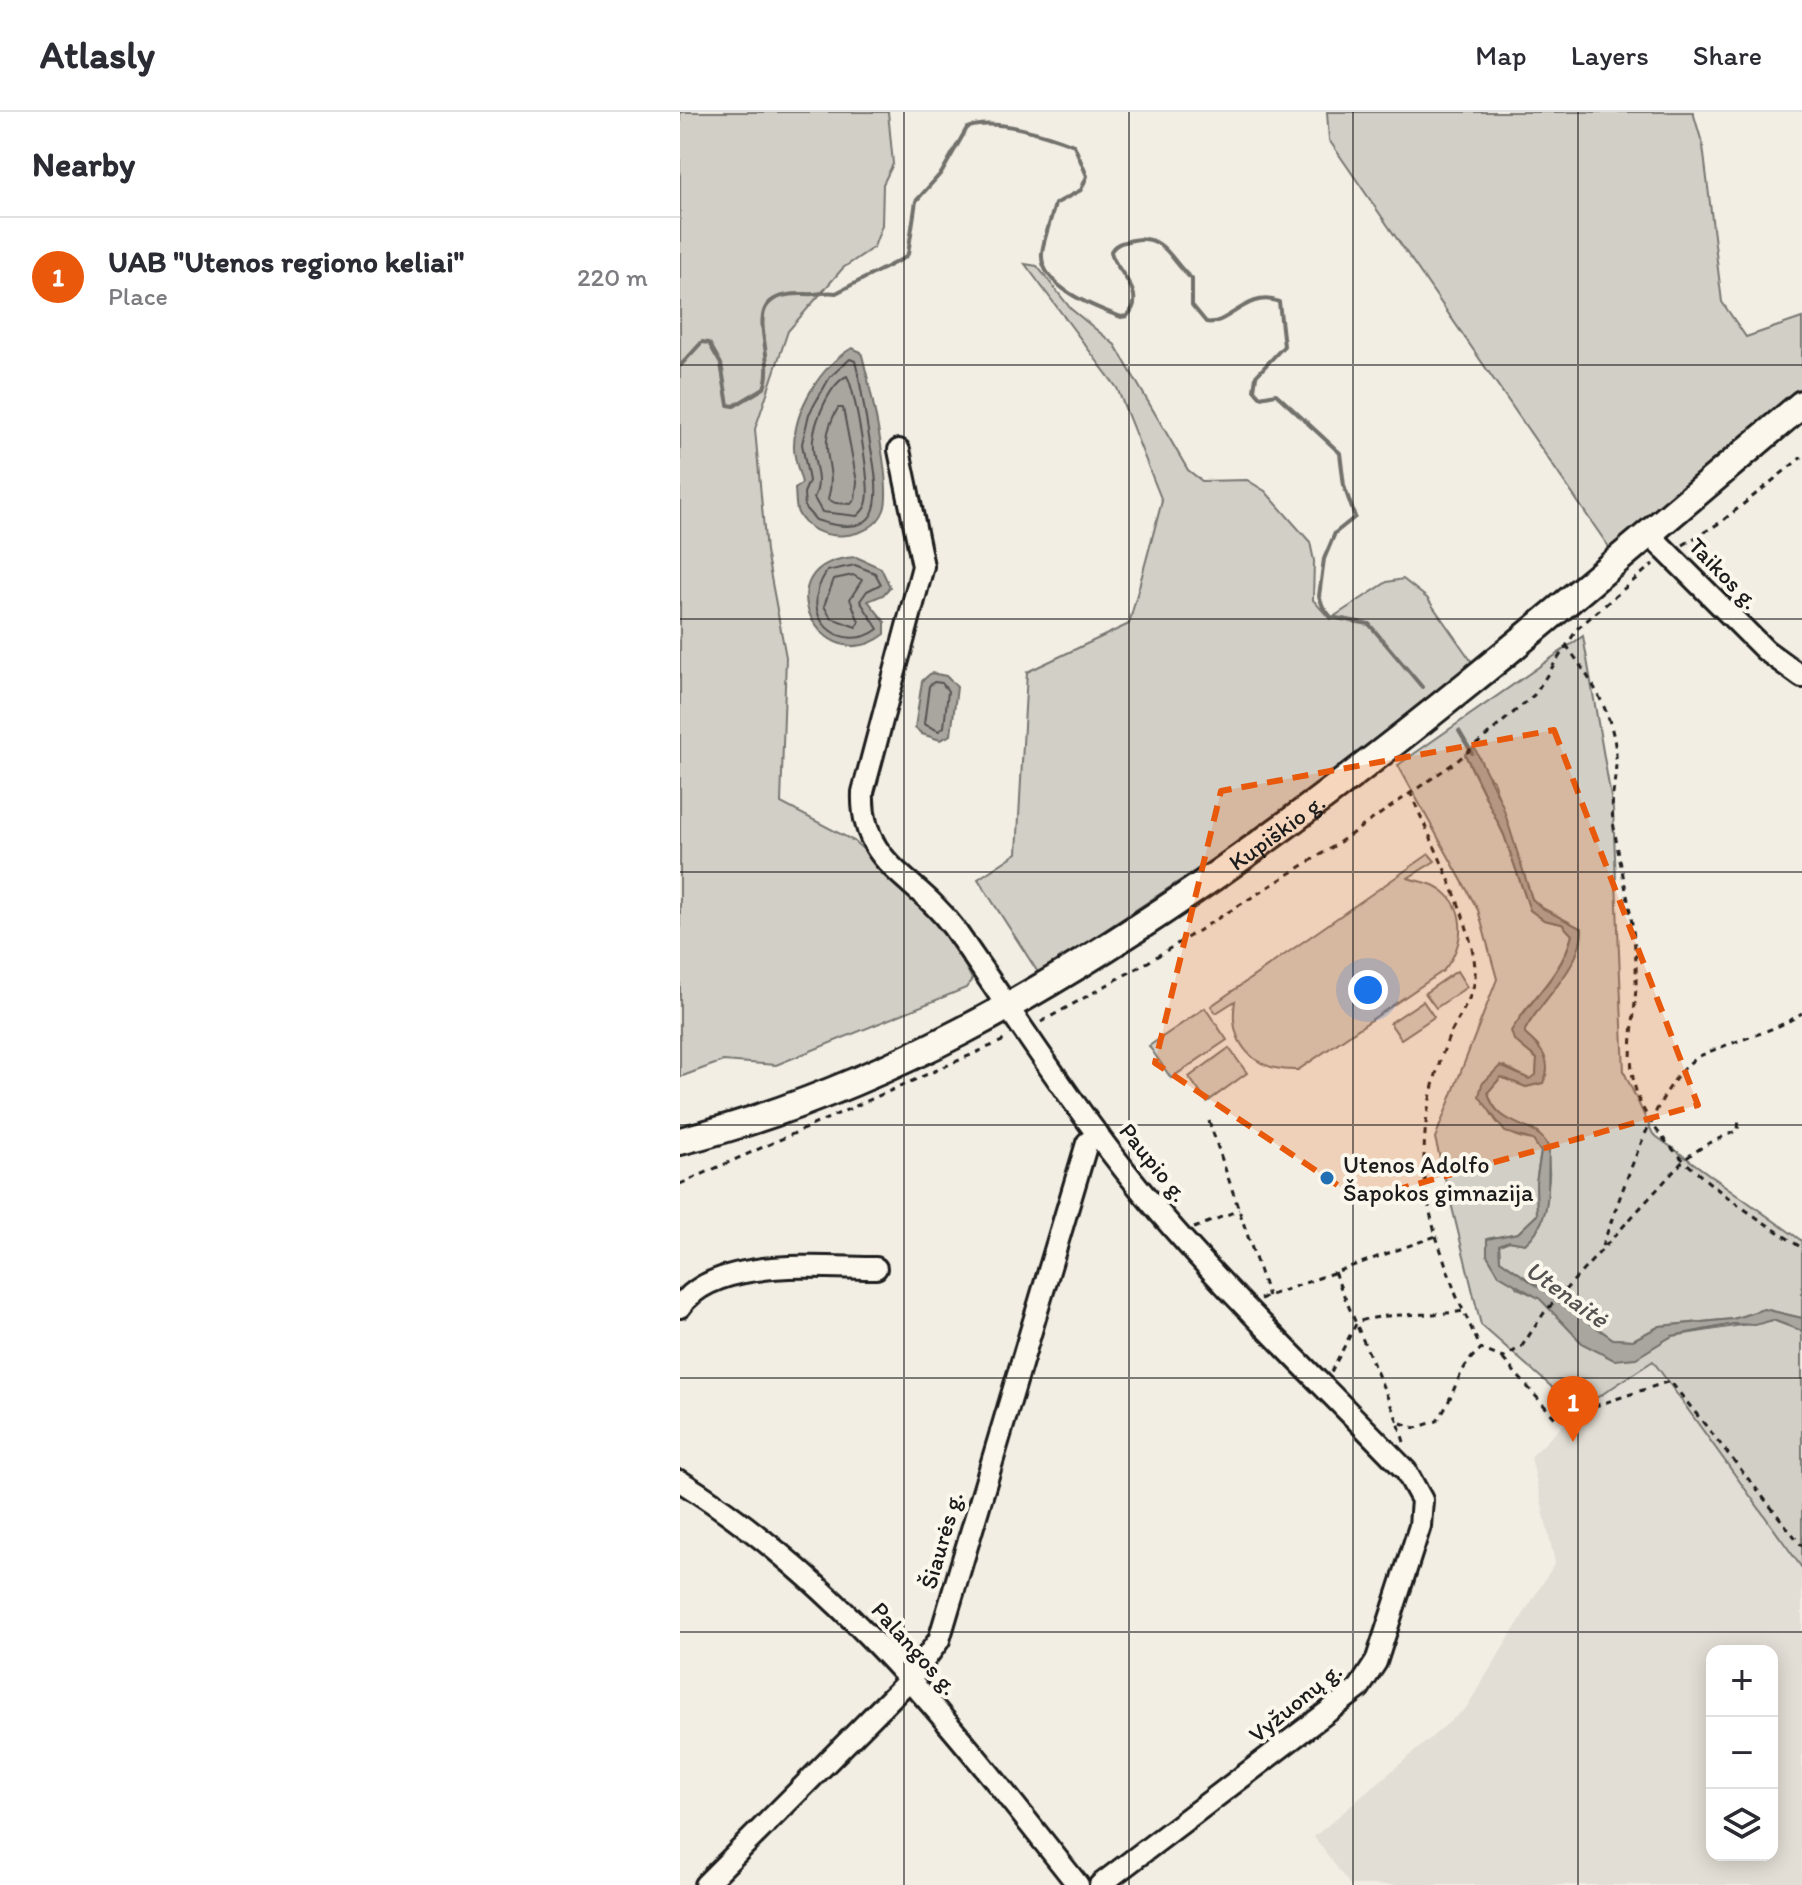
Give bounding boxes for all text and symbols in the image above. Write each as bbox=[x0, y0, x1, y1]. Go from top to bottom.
text: Atlasly bbox=[40, 32, 155, 78]
text: Map bbox=[1475, 38, 1527, 72]
text: Layers bbox=[1571, 38, 1649, 72]
text: Share bbox=[1693, 38, 1762, 72]
text: Nearby bbox=[32, 144, 135, 185]
text: UAB "Utenos regiono keliai" bbox=[108, 243, 465, 280]
text: 1 bbox=[52, 261, 64, 293]
text: 220 m bbox=[577, 261, 648, 293]
text: Place bbox=[108, 280, 168, 312]
street label: Taikos g. bbox=[1683, 531, 1765, 615]
street label: Kupiškio g. bbox=[1223, 787, 1330, 876]
your location bbox=[1348, 970, 1388, 1010]
street label: Paupio g. bbox=[1113, 1117, 1195, 1207]
place label: Utenos Adolfo Šapokos gimnazija bbox=[1343, 1150, 1534, 1207]
marker: Utenos Adolfo Šapokos gimnazija bbox=[1318, 1169, 1336, 1187]
water label: Utenaitė bbox=[1519, 1253, 1616, 1336]
pin: 1 bbox=[1547, 1376, 1599, 1442]
street label: Šiaurės g. bbox=[913, 1488, 969, 1592]
street label: Palangos g. bbox=[866, 1595, 964, 1701]
map controls bbox=[1706, 1645, 1778, 1861]
button: + bbox=[1706, 1645, 1778, 1717]
street label: Vyžuonų g. bbox=[1243, 1656, 1347, 1748]
button: − bbox=[1706, 1717, 1778, 1789]
button: layers bbox=[1706, 1789, 1778, 1861]

